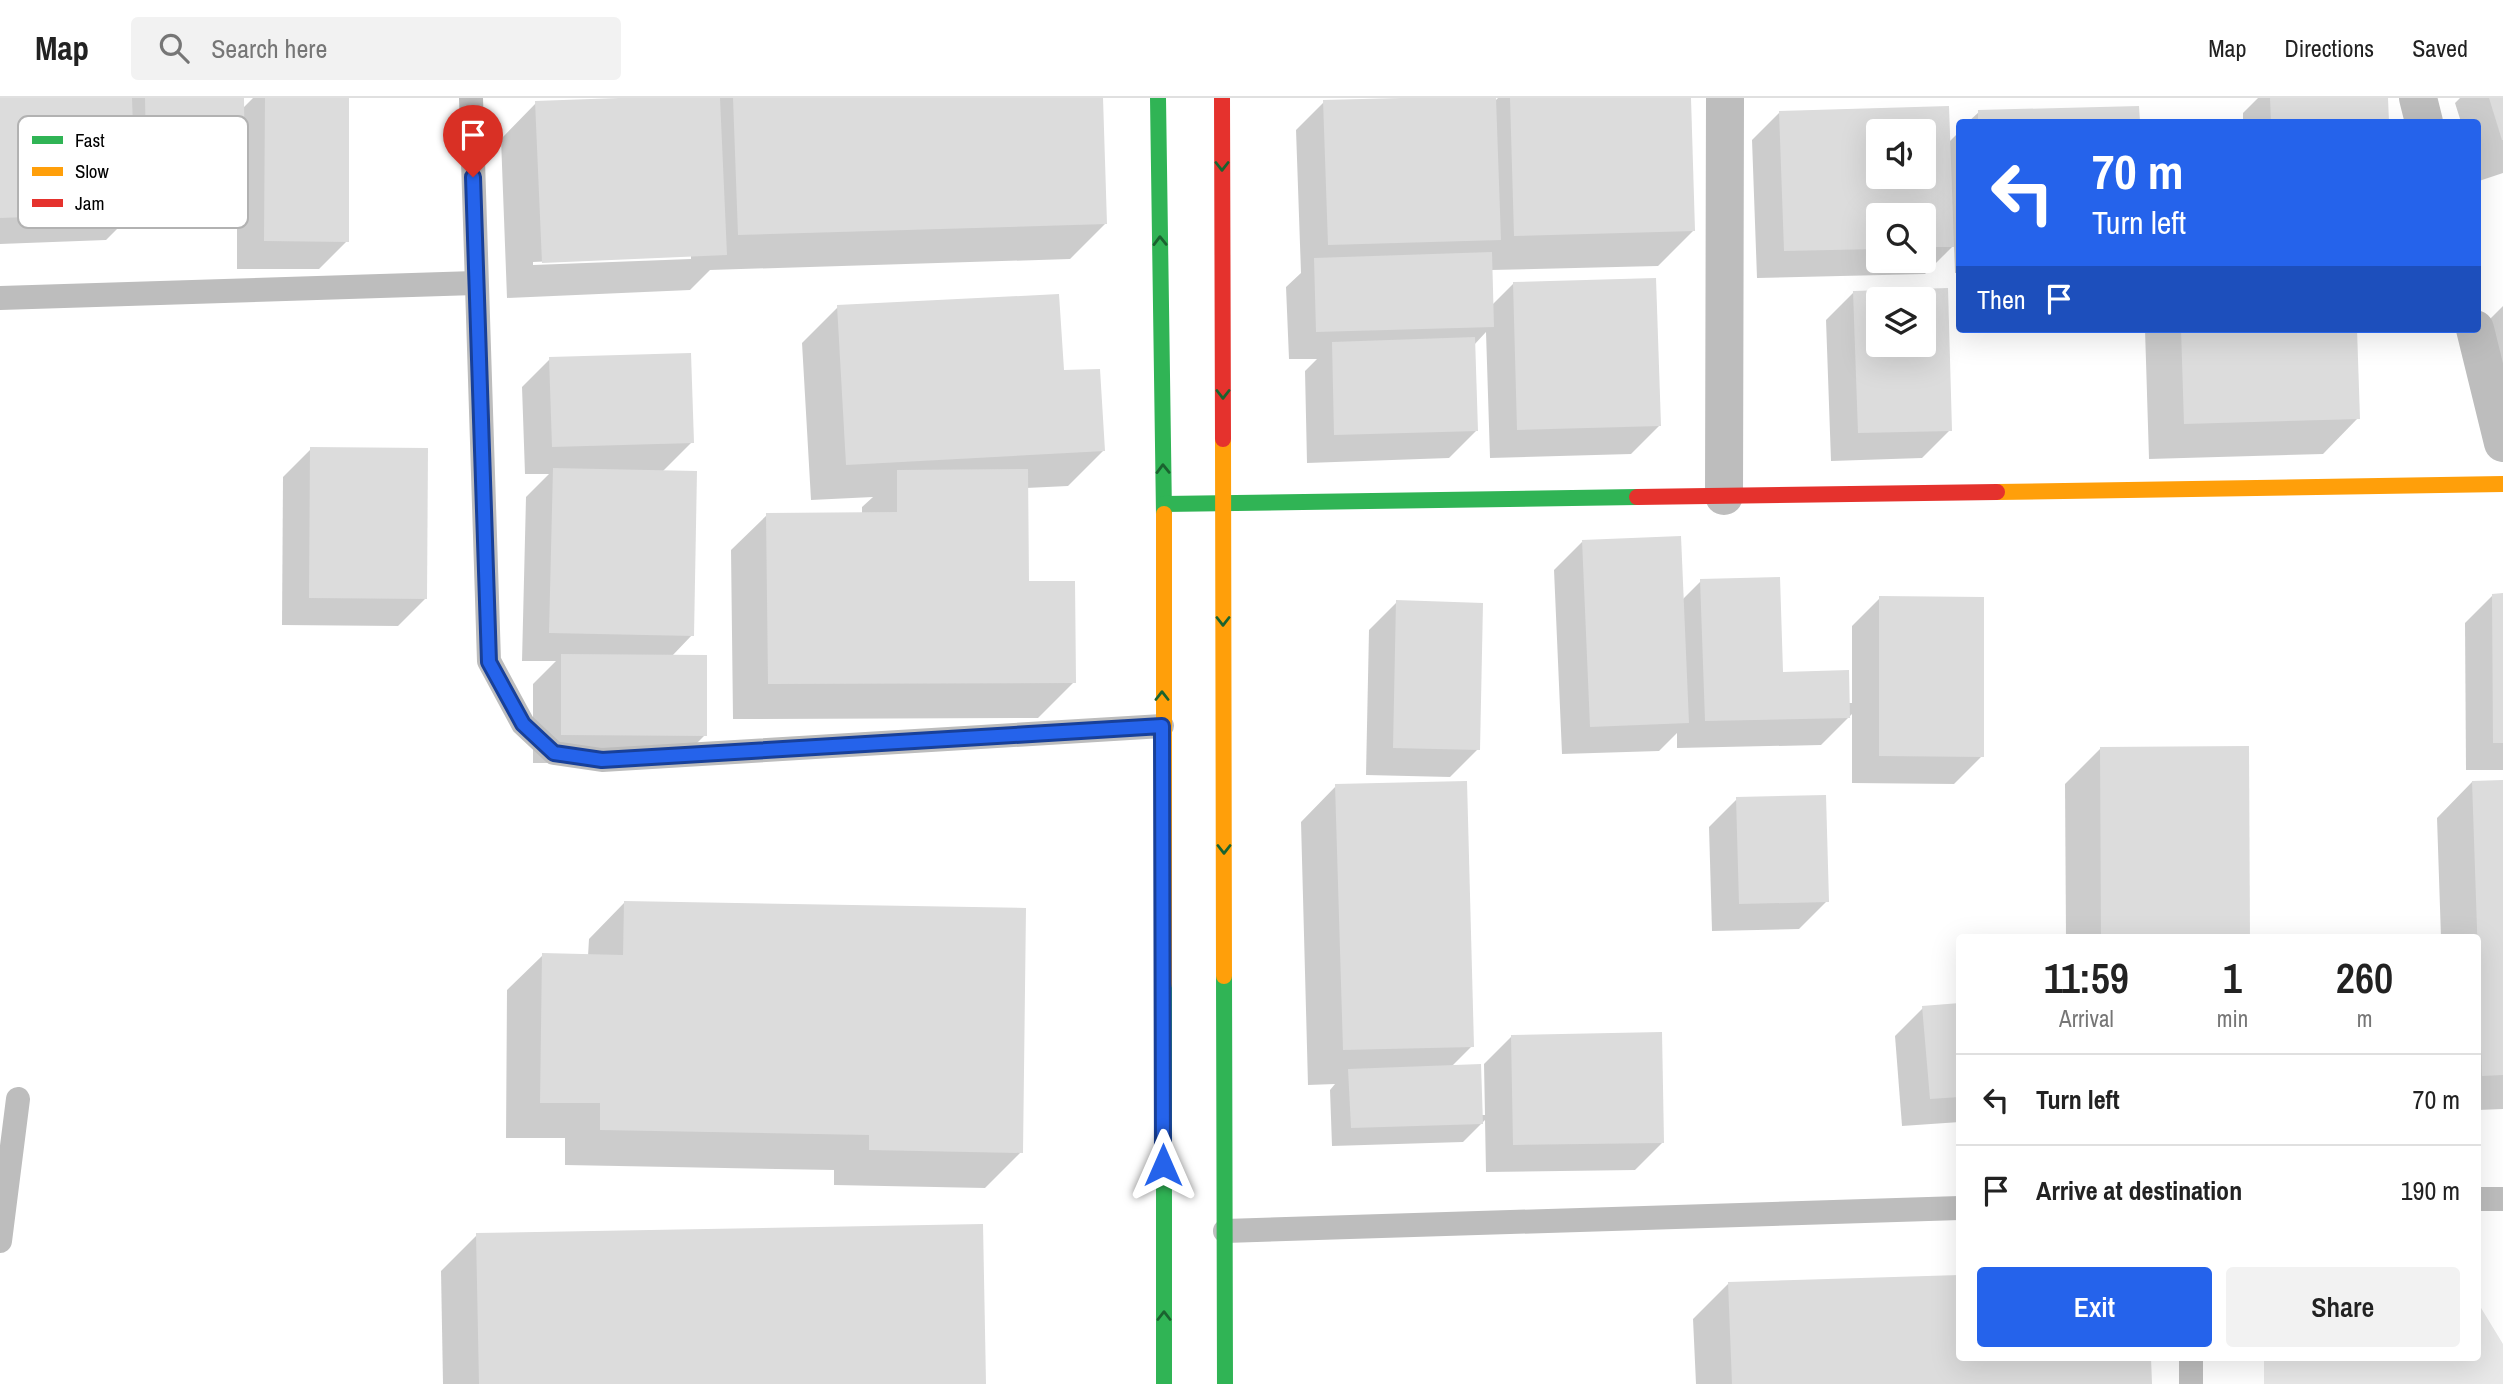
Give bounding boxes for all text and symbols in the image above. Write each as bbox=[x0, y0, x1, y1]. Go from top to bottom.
search box bbox=[131, 17, 621, 80]
text: Map bbox=[35, 26, 89, 70]
icon: search bbox=[155, 29, 193, 67]
text: Search here bbox=[211, 31, 327, 66]
text: Map bbox=[2208, 32, 2246, 64]
text: Directions bbox=[2284, 32, 2374, 64]
text: Saved bbox=[2412, 32, 2468, 64]
pin bbox=[443, 105, 503, 177]
legend bbox=[18, 116, 248, 228]
icon: arrive bbox=[454, 116, 492, 154]
map controls bbox=[1866, 119, 1936, 357]
button: sound bbox=[1866, 119, 1936, 189]
text: Fast bbox=[75, 127, 105, 153]
text: 70 m bbox=[2092, 138, 2184, 204]
icon: left bbox=[1977, 147, 2068, 238]
text: Slow bbox=[75, 158, 110, 184]
one-way arrow bbox=[1214, 161, 1230, 172]
text: Jam bbox=[75, 190, 104, 216]
text: Turn left bbox=[2092, 201, 2186, 244]
button: search bbox=[1866, 203, 1936, 273]
one-way arrow bbox=[1152, 236, 1168, 246]
icon: arrive bbox=[2040, 280, 2078, 318]
text: Then bbox=[1977, 282, 2026, 317]
button: layers bbox=[1866, 287, 1936, 357]
one-way arrow bbox=[1215, 389, 1231, 399]
one-way arrow bbox=[1155, 463, 1171, 474]
one-way arrow bbox=[1215, 616, 1231, 627]
one-way arrow bbox=[1154, 691, 1170, 701]
one-way arrow bbox=[1216, 844, 1232, 854]
text: 11:59 bbox=[2044, 950, 2129, 1006]
text: 1 bbox=[2223, 950, 2242, 1006]
text: 260 bbox=[2336, 950, 2393, 1006]
text: Arrival bbox=[2059, 1003, 2114, 1034]
text: min bbox=[2217, 1003, 2248, 1034]
text: m bbox=[2357, 1003, 2372, 1034]
icon: left bbox=[1977, 1081, 2015, 1119]
text: Turn left bbox=[2036, 1082, 2120, 1117]
text: 70 m bbox=[2413, 1082, 2460, 1117]
position arrow bbox=[1126, 1128, 1200, 1202]
icon: arrive bbox=[1977, 1172, 2015, 1210]
text: Arrive at destination bbox=[2036, 1173, 2242, 1208]
text: 190 m bbox=[2401, 1173, 2460, 1208]
button: Exit bbox=[1977, 1267, 2212, 1347]
button: Share bbox=[2226, 1267, 2460, 1347]
one-way arrow bbox=[1156, 1310, 1172, 1321]

